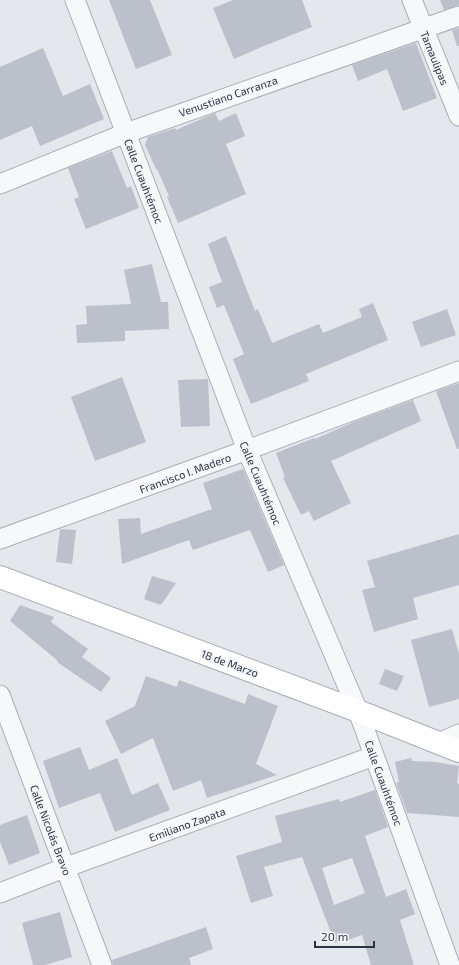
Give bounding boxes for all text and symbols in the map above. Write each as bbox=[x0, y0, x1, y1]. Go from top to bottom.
street label: Tamaulipas bbox=[418, 29, 452, 87]
street label: Venustiano Carranza bbox=[177, 73, 279, 119]
street label: Calle Cuauhtémoc bbox=[122, 137, 166, 225]
street label: Calle Cuauhtémoc bbox=[237, 439, 285, 527]
street label: Francisco I. Madero bbox=[137, 450, 233, 496]
street label: 18 de Marzo bbox=[200, 647, 260, 679]
street label: Calle Cuauhtémoc bbox=[363, 739, 405, 827]
street label: Calle Nicolás Bravo bbox=[28, 783, 74, 877]
street label: Emiliano Zapata bbox=[147, 804, 227, 844]
scale bar bbox=[315, 923, 374, 949]
text: 20 m bbox=[321, 929, 348, 943]

